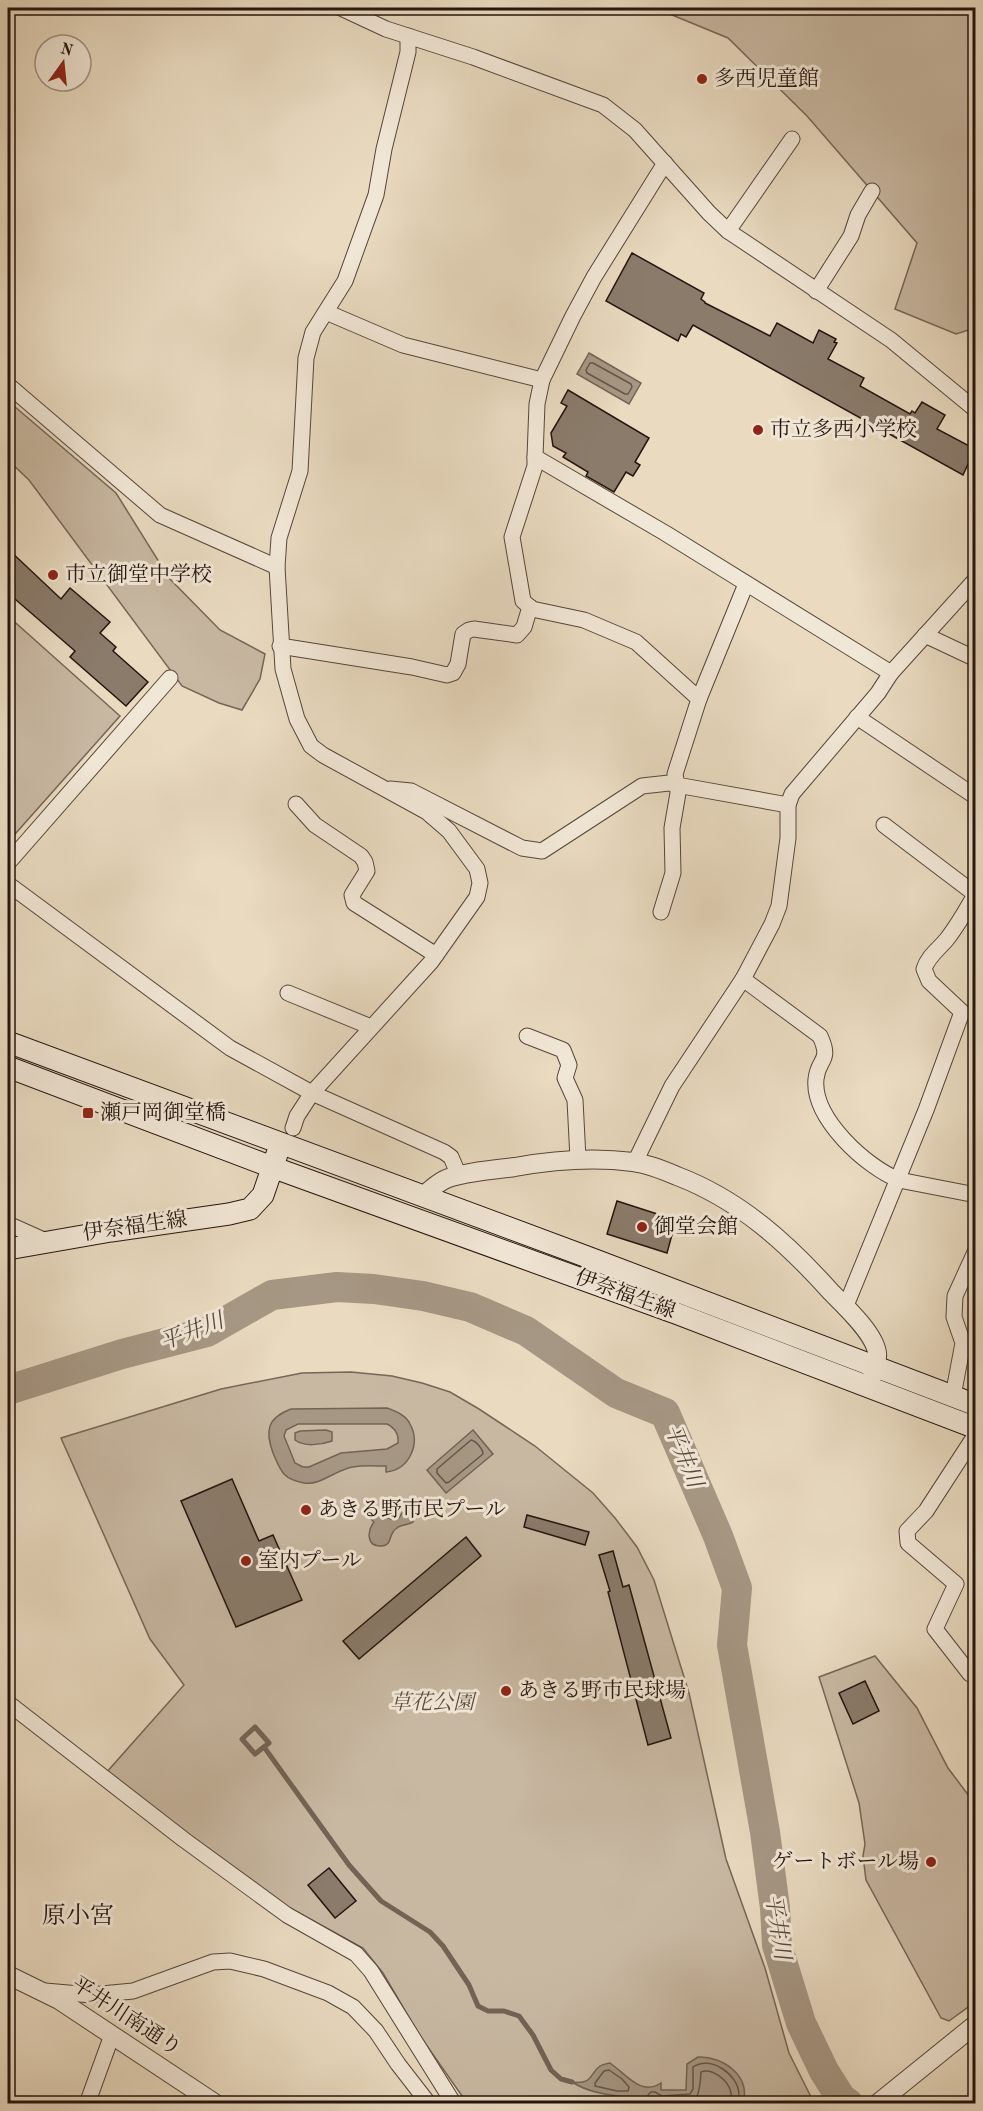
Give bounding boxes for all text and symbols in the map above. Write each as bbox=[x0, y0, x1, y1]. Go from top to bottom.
north arrow bbox=[33, 33, 93, 93]
text: N bbox=[58, 41, 75, 60]
place label: 多西児童館 bbox=[714, 67, 819, 90]
marker: 多西児童館 bbox=[695, 72, 709, 86]
place label: 市立多西小学校 bbox=[770, 418, 917, 441]
marker: 市立多西小学校 bbox=[751, 423, 765, 437]
place label: 市立御堂中学校 bbox=[65, 563, 212, 586]
marker: 市立御堂中学校 bbox=[46, 568, 60, 582]
place label: 瀬戸岡御堂橋 bbox=[100, 1101, 226, 1124]
marker: 瀬戸岡御堂橋 bbox=[81, 1106, 95, 1120]
street label: 伊奈福生線 bbox=[81, 1207, 188, 1245]
place label: 御堂会館 bbox=[654, 1215, 738, 1238]
marker: 御堂会館 bbox=[635, 1220, 649, 1234]
street label: 伊奈福生線 bbox=[572, 1265, 679, 1323]
water label: 平井川 bbox=[157, 1307, 229, 1354]
water label: 平井川 bbox=[660, 1421, 708, 1493]
place label: あきる野市民プール bbox=[318, 1498, 506, 1521]
marker: あきる野市民プール bbox=[299, 1503, 313, 1517]
place label: 室内プール bbox=[258, 1549, 362, 1572]
marker: 室内プール bbox=[239, 1554, 253, 1568]
place label: あきる野市民球場 bbox=[518, 1679, 686, 1702]
marker: あきる野市民球場 bbox=[499, 1684, 513, 1698]
park label: 草花公園 bbox=[390, 1691, 477, 1714]
place label: ゲートボール場 bbox=[772, 1850, 919, 1873]
marker: ゲートボール場 bbox=[924, 1855, 938, 1869]
water label: 平井川 bbox=[761, 1892, 795, 1963]
district label: 原小宮 bbox=[42, 1902, 114, 1929]
street label: 平井川南通り bbox=[67, 1972, 186, 2060]

